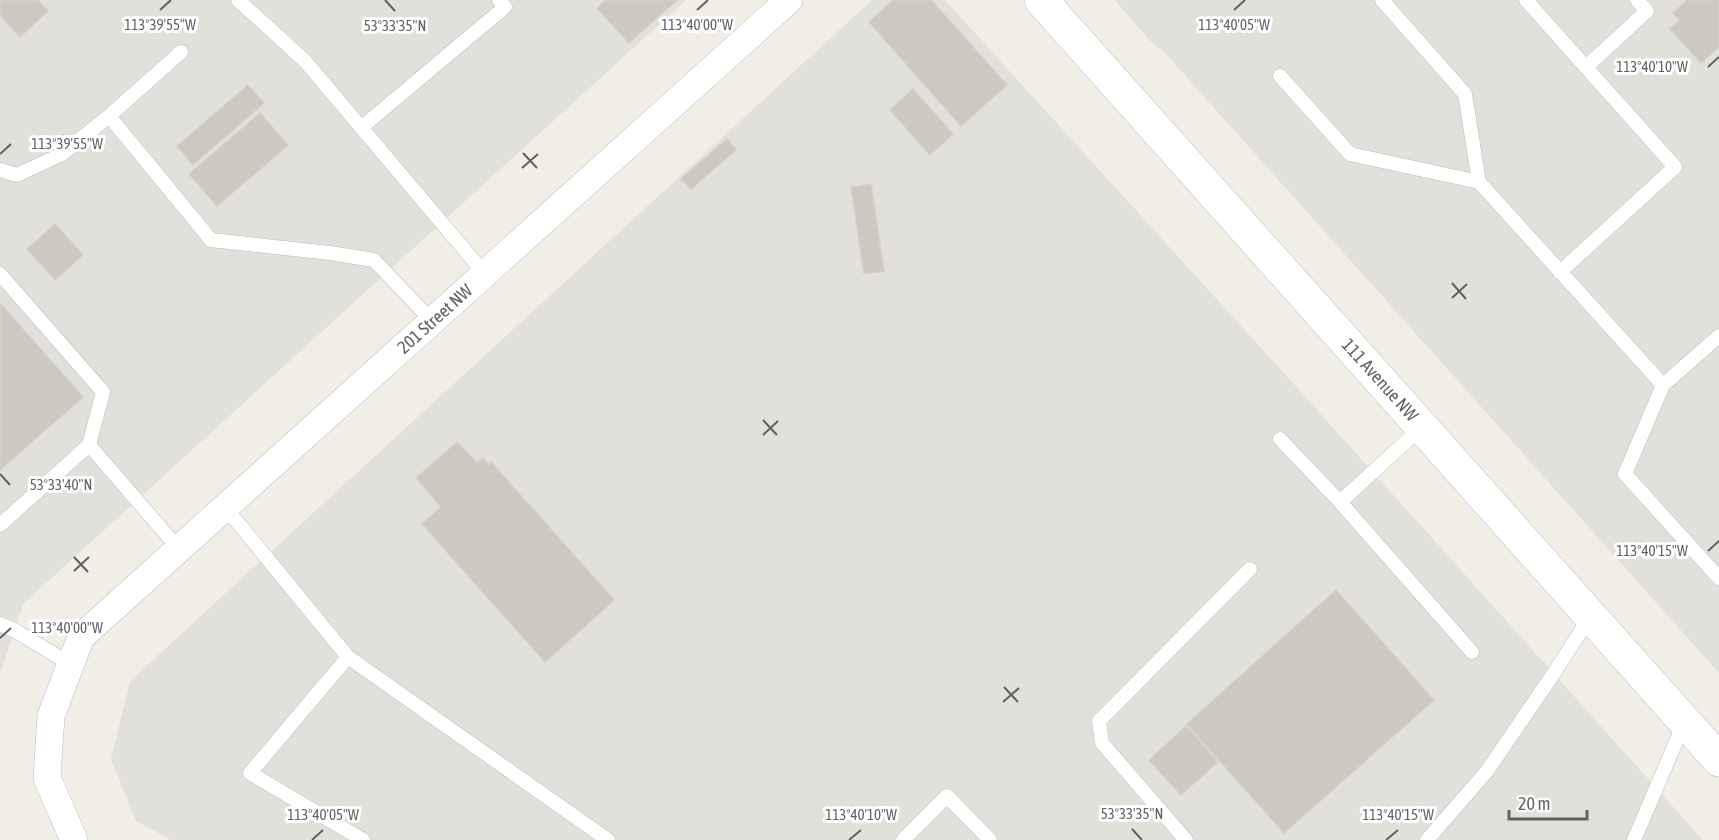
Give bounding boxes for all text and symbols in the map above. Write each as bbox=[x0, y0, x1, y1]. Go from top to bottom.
text: 113°39'55"W bbox=[124, 16, 196, 33]
text: 113°40'00"W bbox=[661, 16, 733, 33]
text: 113°40'05"W bbox=[1198, 16, 1270, 33]
text: 53°33'35"N bbox=[364, 17, 426, 34]
text: 113°40'10"W bbox=[1616, 58, 1688, 75]
text: 113°39'55"W bbox=[31, 135, 103, 152]
street label: 201 Street NW bbox=[393, 280, 476, 358]
street label: 111 Avenue NW bbox=[1338, 334, 1423, 425]
text: 53°33'40"N bbox=[30, 476, 92, 493]
text: 113°40'15"W bbox=[1616, 542, 1688, 559]
text: 113°40'00"W bbox=[31, 619, 103, 636]
scale bar bbox=[1509, 783, 1587, 821]
text: 20 m bbox=[1518, 793, 1550, 814]
text: 53°33'35"N bbox=[1101, 805, 1163, 822]
text: 113°40'05"W bbox=[287, 806, 359, 823]
text: 113°40'10"W bbox=[825, 806, 897, 823]
text: 113°40'15"W bbox=[1362, 806, 1434, 823]

